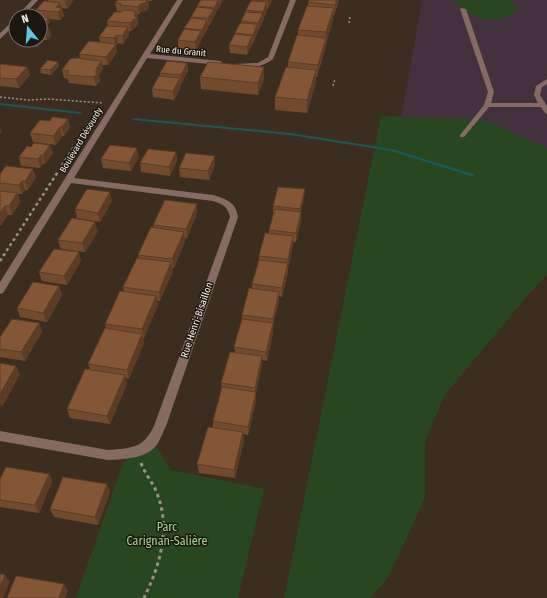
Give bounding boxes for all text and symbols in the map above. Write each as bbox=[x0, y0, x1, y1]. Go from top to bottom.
north arrow bbox=[8, 8, 48, 48]
text: N bbox=[20, 12, 30, 26]
street label: Rue du Granit bbox=[156, 44, 206, 58]
street label: Boulevard Désourdy bbox=[58, 106, 104, 174]
street label: Rue Henri-Bisaillon bbox=[178, 281, 216, 359]
park label: Parc Carignan-Salière bbox=[127, 520, 207, 548]

